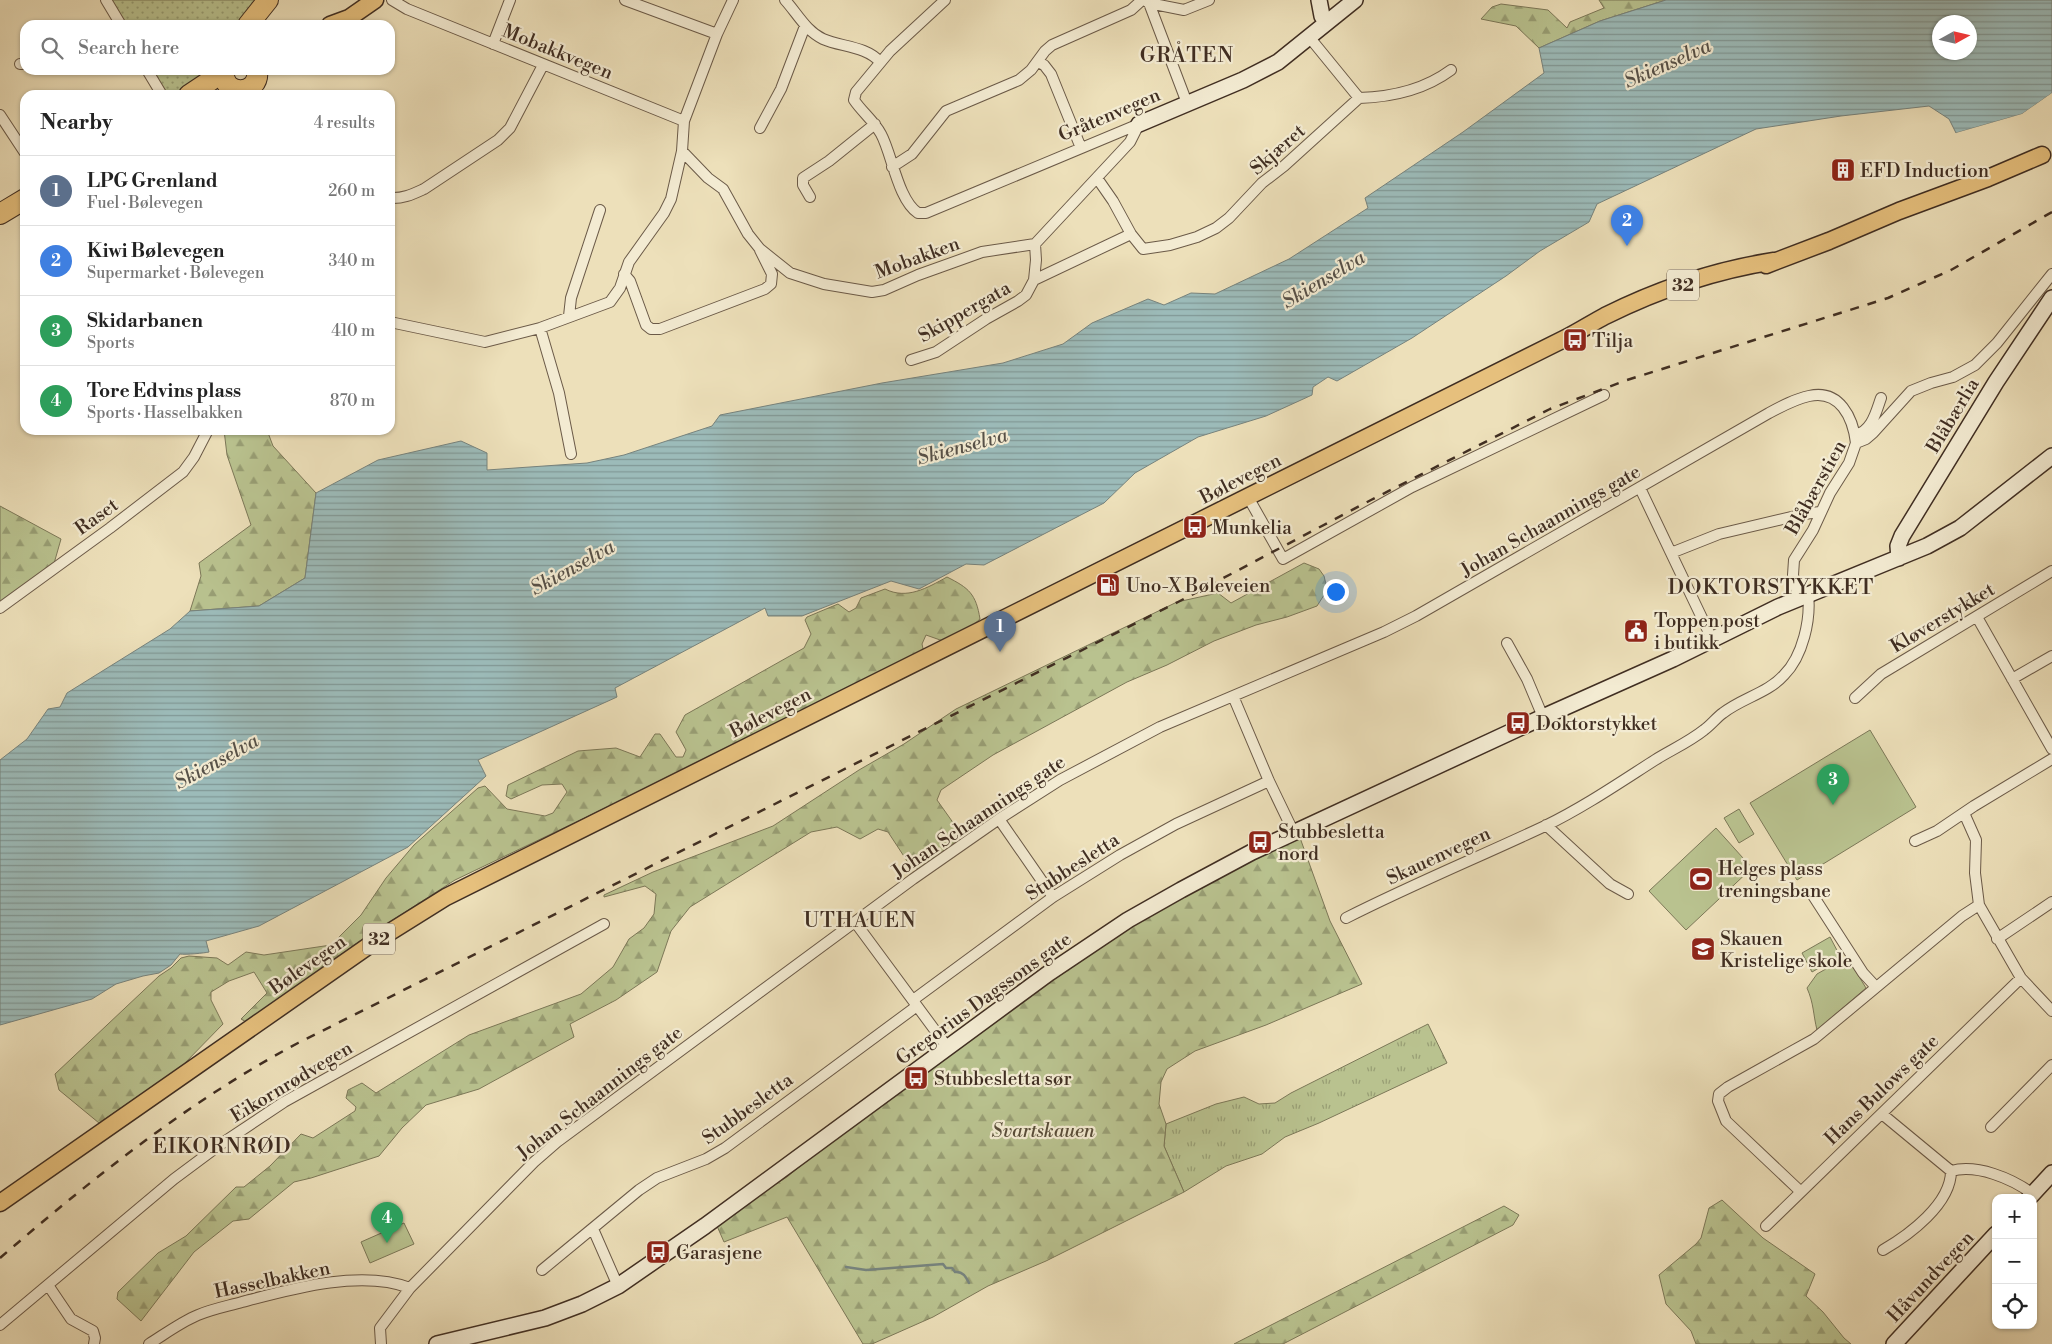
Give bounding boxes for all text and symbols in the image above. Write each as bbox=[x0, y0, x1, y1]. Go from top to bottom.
north arrow bbox=[1932, 15, 1977, 60]
street label: Mobakkvegen bbox=[499, 19, 616, 85]
search box bbox=[20, 20, 395, 75]
icon: search bbox=[38, 34, 66, 62]
water label: Skienselva bbox=[1620, 34, 1716, 95]
text: Search here bbox=[78, 36, 179, 60]
district label: GRÅTEN bbox=[1140, 41, 1234, 69]
street label: Gråtenvegen bbox=[1055, 83, 1164, 147]
text: Nearby bbox=[40, 110, 113, 136]
text: 4 results bbox=[314, 113, 375, 133]
street label: Skjæret bbox=[1245, 119, 1311, 180]
building icon: EFD Induction bbox=[1830, 157, 1856, 183]
place label: EFD Induction bbox=[1860, 159, 1989, 183]
text: LPG Grenland bbox=[87, 169, 218, 193]
text: 1 bbox=[52, 181, 60, 201]
text: 260 m bbox=[328, 181, 375, 201]
text: Fuel · Bølevegen bbox=[87, 193, 203, 213]
pin: 2 bbox=[1611, 205, 1643, 246]
street label: Mobakken bbox=[872, 232, 963, 284]
text: Kiwi Bølevegen bbox=[87, 239, 225, 263]
water label: Skienselva bbox=[1278, 245, 1371, 315]
text: 2 bbox=[51, 251, 61, 271]
text: 340 m bbox=[328, 251, 375, 271]
text: Supermarket · Bølevegen bbox=[87, 263, 264, 283]
road number: 32 bbox=[1667, 270, 1699, 300]
street label: Skippergata bbox=[914, 276, 1015, 348]
text: Skidarbanen bbox=[87, 309, 203, 333]
text: 3 bbox=[51, 321, 61, 341]
text: 410 m bbox=[331, 321, 375, 341]
bus stop icon: Tilja bbox=[1562, 327, 1588, 353]
place label: Tilja bbox=[1592, 329, 1633, 353]
text: Sports bbox=[87, 333, 134, 353]
street label: Blåbærlia bbox=[1921, 373, 1985, 458]
text: Tore Edvins plass bbox=[87, 379, 241, 403]
text: 4 bbox=[51, 391, 61, 411]
text: 870 m bbox=[330, 391, 375, 411]
text: Sports · Hasselbakken bbox=[87, 403, 243, 423]
water label: Skienselva bbox=[914, 423, 1011, 472]
street label: Blåbærstien bbox=[1780, 436, 1852, 540]
street label: Bølevegen bbox=[1195, 448, 1285, 510]
street label: Johan Schaannings gate bbox=[1455, 460, 1645, 583]
street label: Raset bbox=[70, 493, 123, 541]
bus stop icon: Munkelia bbox=[1182, 514, 1208, 540]
place label: Munkelia bbox=[1212, 516, 1292, 540]
water label: Skienselva bbox=[526, 534, 620, 602]
fuel station icon: Uno-X Bøleveien bbox=[1095, 572, 1121, 598]
place label: Uno-X Bøleveien bbox=[1126, 574, 1270, 598]
district label: DOKTORSTYKKET bbox=[1668, 575, 1874, 601]
street label: Kløverstykket bbox=[1886, 577, 1999, 658]
your location bbox=[1323, 579, 1349, 605]
place label: Toppen post i butikk bbox=[1654, 609, 1760, 655]
pin: 1 bbox=[984, 611, 1016, 652]
public building icon: Toppen post i butikk bbox=[1623, 618, 1649, 644]
street label: Bølevegen bbox=[725, 682, 815, 744]
bus stop icon: Doktorstykket bbox=[1505, 710, 1531, 736]
place label: Doktorstykket bbox=[1536, 712, 1657, 736]
water label: Skienselva bbox=[170, 728, 264, 796]
street label: Johan Schaannings gate bbox=[887, 750, 1070, 884]
pin: 3 bbox=[1817, 764, 1849, 805]
place label: Stubbesletta nord bbox=[1278, 820, 1385, 866]
street label: Skauenvegen bbox=[1383, 821, 1494, 890]
street label: Stubbesletta bbox=[1021, 828, 1124, 906]
bus stop icon: Stubbesletta nord bbox=[1247, 829, 1273, 855]
place label: Helges plass treningsbane bbox=[1718, 857, 1831, 903]
sports icon: Helges plass treningsbane bbox=[1688, 866, 1714, 892]
district label: UTHAUEN bbox=[803, 908, 917, 934]
road number: 32 bbox=[363, 924, 395, 954]
street label: Gregorius Dagssons gate bbox=[891, 927, 1076, 1070]
place label: Skauen Kristelige skole bbox=[1720, 927, 1852, 973]
street label: Bølevegen bbox=[264, 930, 351, 1001]
school or university icon: Skauen Kristelige skole bbox=[1690, 936, 1716, 962]
street label: Johan Schaannings gate bbox=[511, 1021, 687, 1166]
street label: Hans Bulows gate bbox=[1819, 1029, 1944, 1150]
street label: Eikornrødvegen bbox=[226, 1036, 357, 1128]
bus stop icon: Stubbesletta sør bbox=[903, 1065, 929, 1091]
place label: Stubbesletta sør bbox=[934, 1067, 1072, 1091]
street label: Stubbesletta bbox=[697, 1068, 798, 1150]
park label: Svartskauen bbox=[991, 1119, 1095, 1143]
district label: EIKORNRØD bbox=[152, 1134, 292, 1160]
map controls bbox=[1992, 1194, 2037, 1329]
button: + bbox=[1992, 1194, 2037, 1239]
pin: 4 bbox=[371, 1202, 403, 1243]
street label: Håvundvegen bbox=[1882, 1226, 1979, 1328]
bus stop icon: Garasjene bbox=[645, 1239, 671, 1265]
button: − bbox=[1992, 1239, 2037, 1284]
place label: Garasjene bbox=[676, 1241, 762, 1265]
street label: Hasselbakken bbox=[212, 1256, 332, 1304]
button: locate bbox=[1992, 1284, 2037, 1329]

